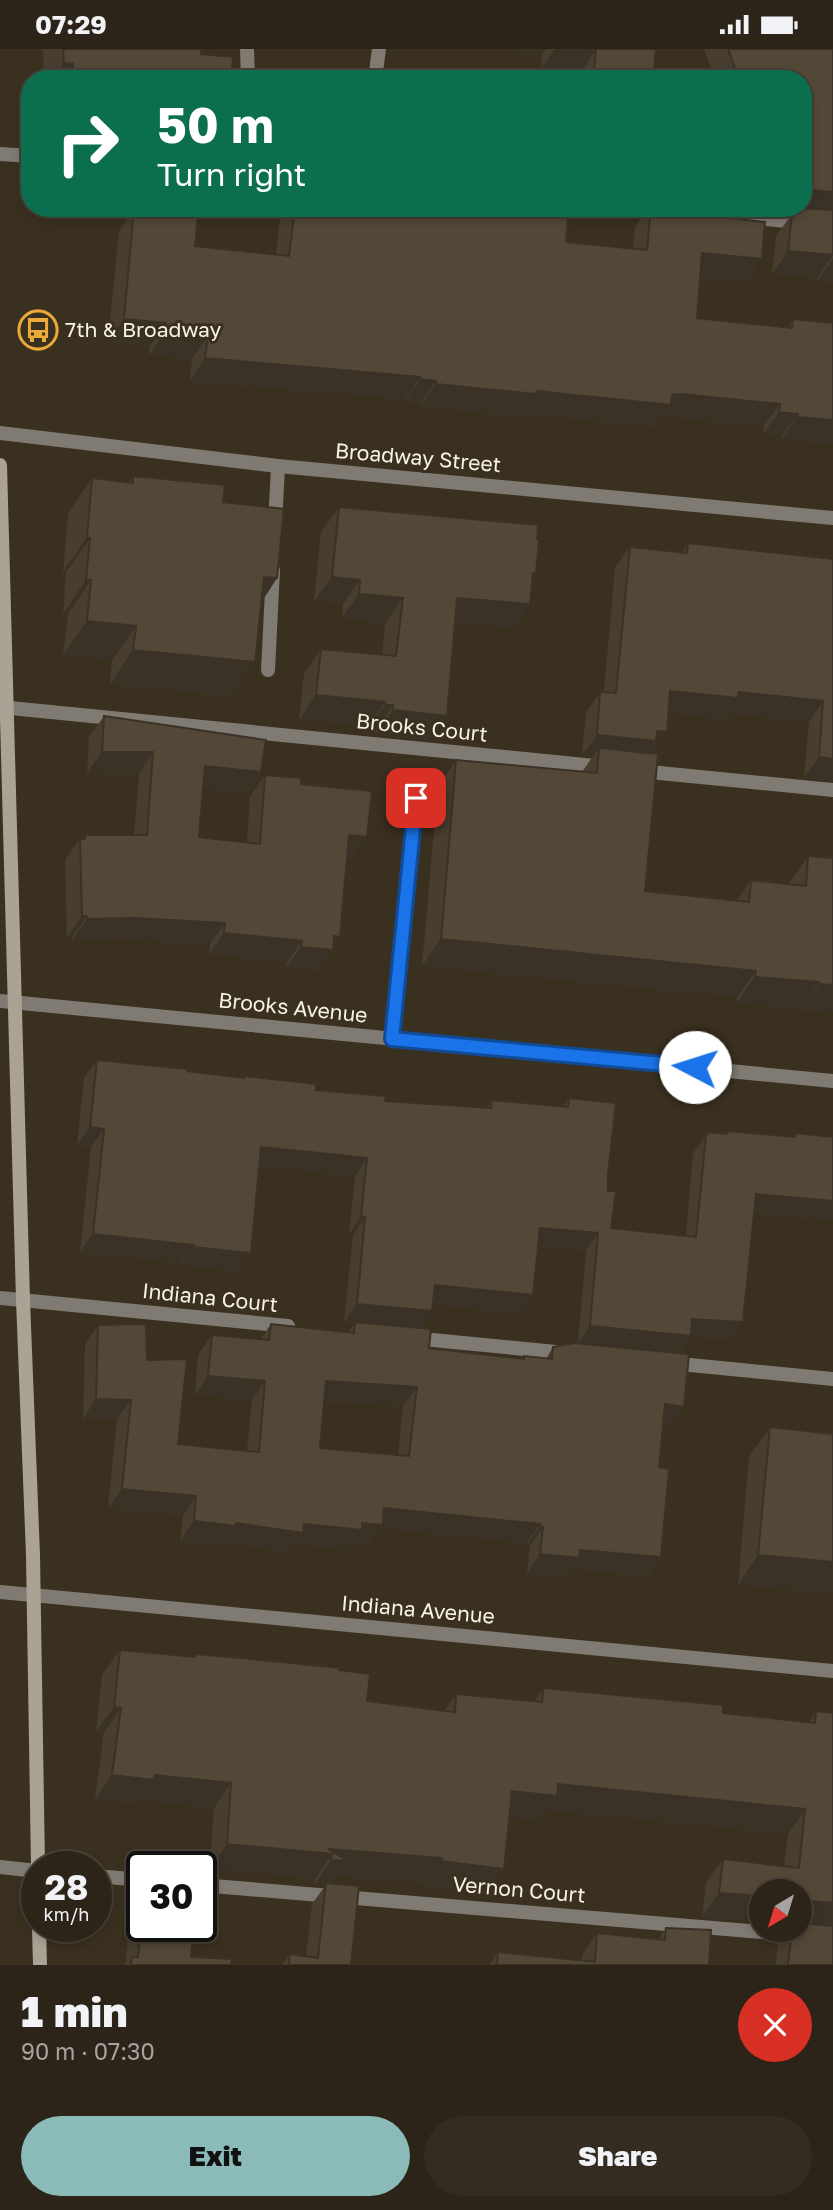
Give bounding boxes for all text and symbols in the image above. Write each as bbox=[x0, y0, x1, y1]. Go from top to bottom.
text: 07:29 bbox=[35, 9, 107, 40]
text: 50 m bbox=[157, 95, 274, 154]
icon: right bbox=[42, 98, 133, 189]
text: Turn right bbox=[157, 155, 306, 193]
bus stop icon: 7th & Broadway bbox=[17, 309, 59, 351]
place label: 7th & Broadway bbox=[65, 316, 221, 342]
street label: Broadway Street bbox=[334, 437, 502, 477]
street label: Brooks Court bbox=[355, 707, 489, 747]
pin bbox=[386, 768, 446, 828]
icon: arrive bbox=[397, 779, 435, 817]
street label: Brooks Avenue bbox=[217, 986, 369, 1028]
position arrow bbox=[658, 1030, 732, 1104]
street label: Indiana Court bbox=[141, 1277, 279, 1317]
street label: Indiana Avenue bbox=[340, 1589, 496, 1629]
speed limit sign: 30 bbox=[126, 1851, 217, 1942]
text: 28 bbox=[45, 1866, 88, 1908]
street label: Vernon Court bbox=[451, 1870, 587, 1908]
north arrow bbox=[749, 1879, 812, 1943]
map controls bbox=[749, 1879, 812, 1942]
text: km/h bbox=[44, 1903, 89, 1925]
text: 1 min bbox=[21, 1986, 128, 2036]
button: close bbox=[738, 1988, 812, 2062]
text: 90 m · 07:30 bbox=[21, 2037, 155, 2065]
button: Exit bbox=[21, 2116, 410, 2196]
button: Share bbox=[424, 2116, 812, 2196]

